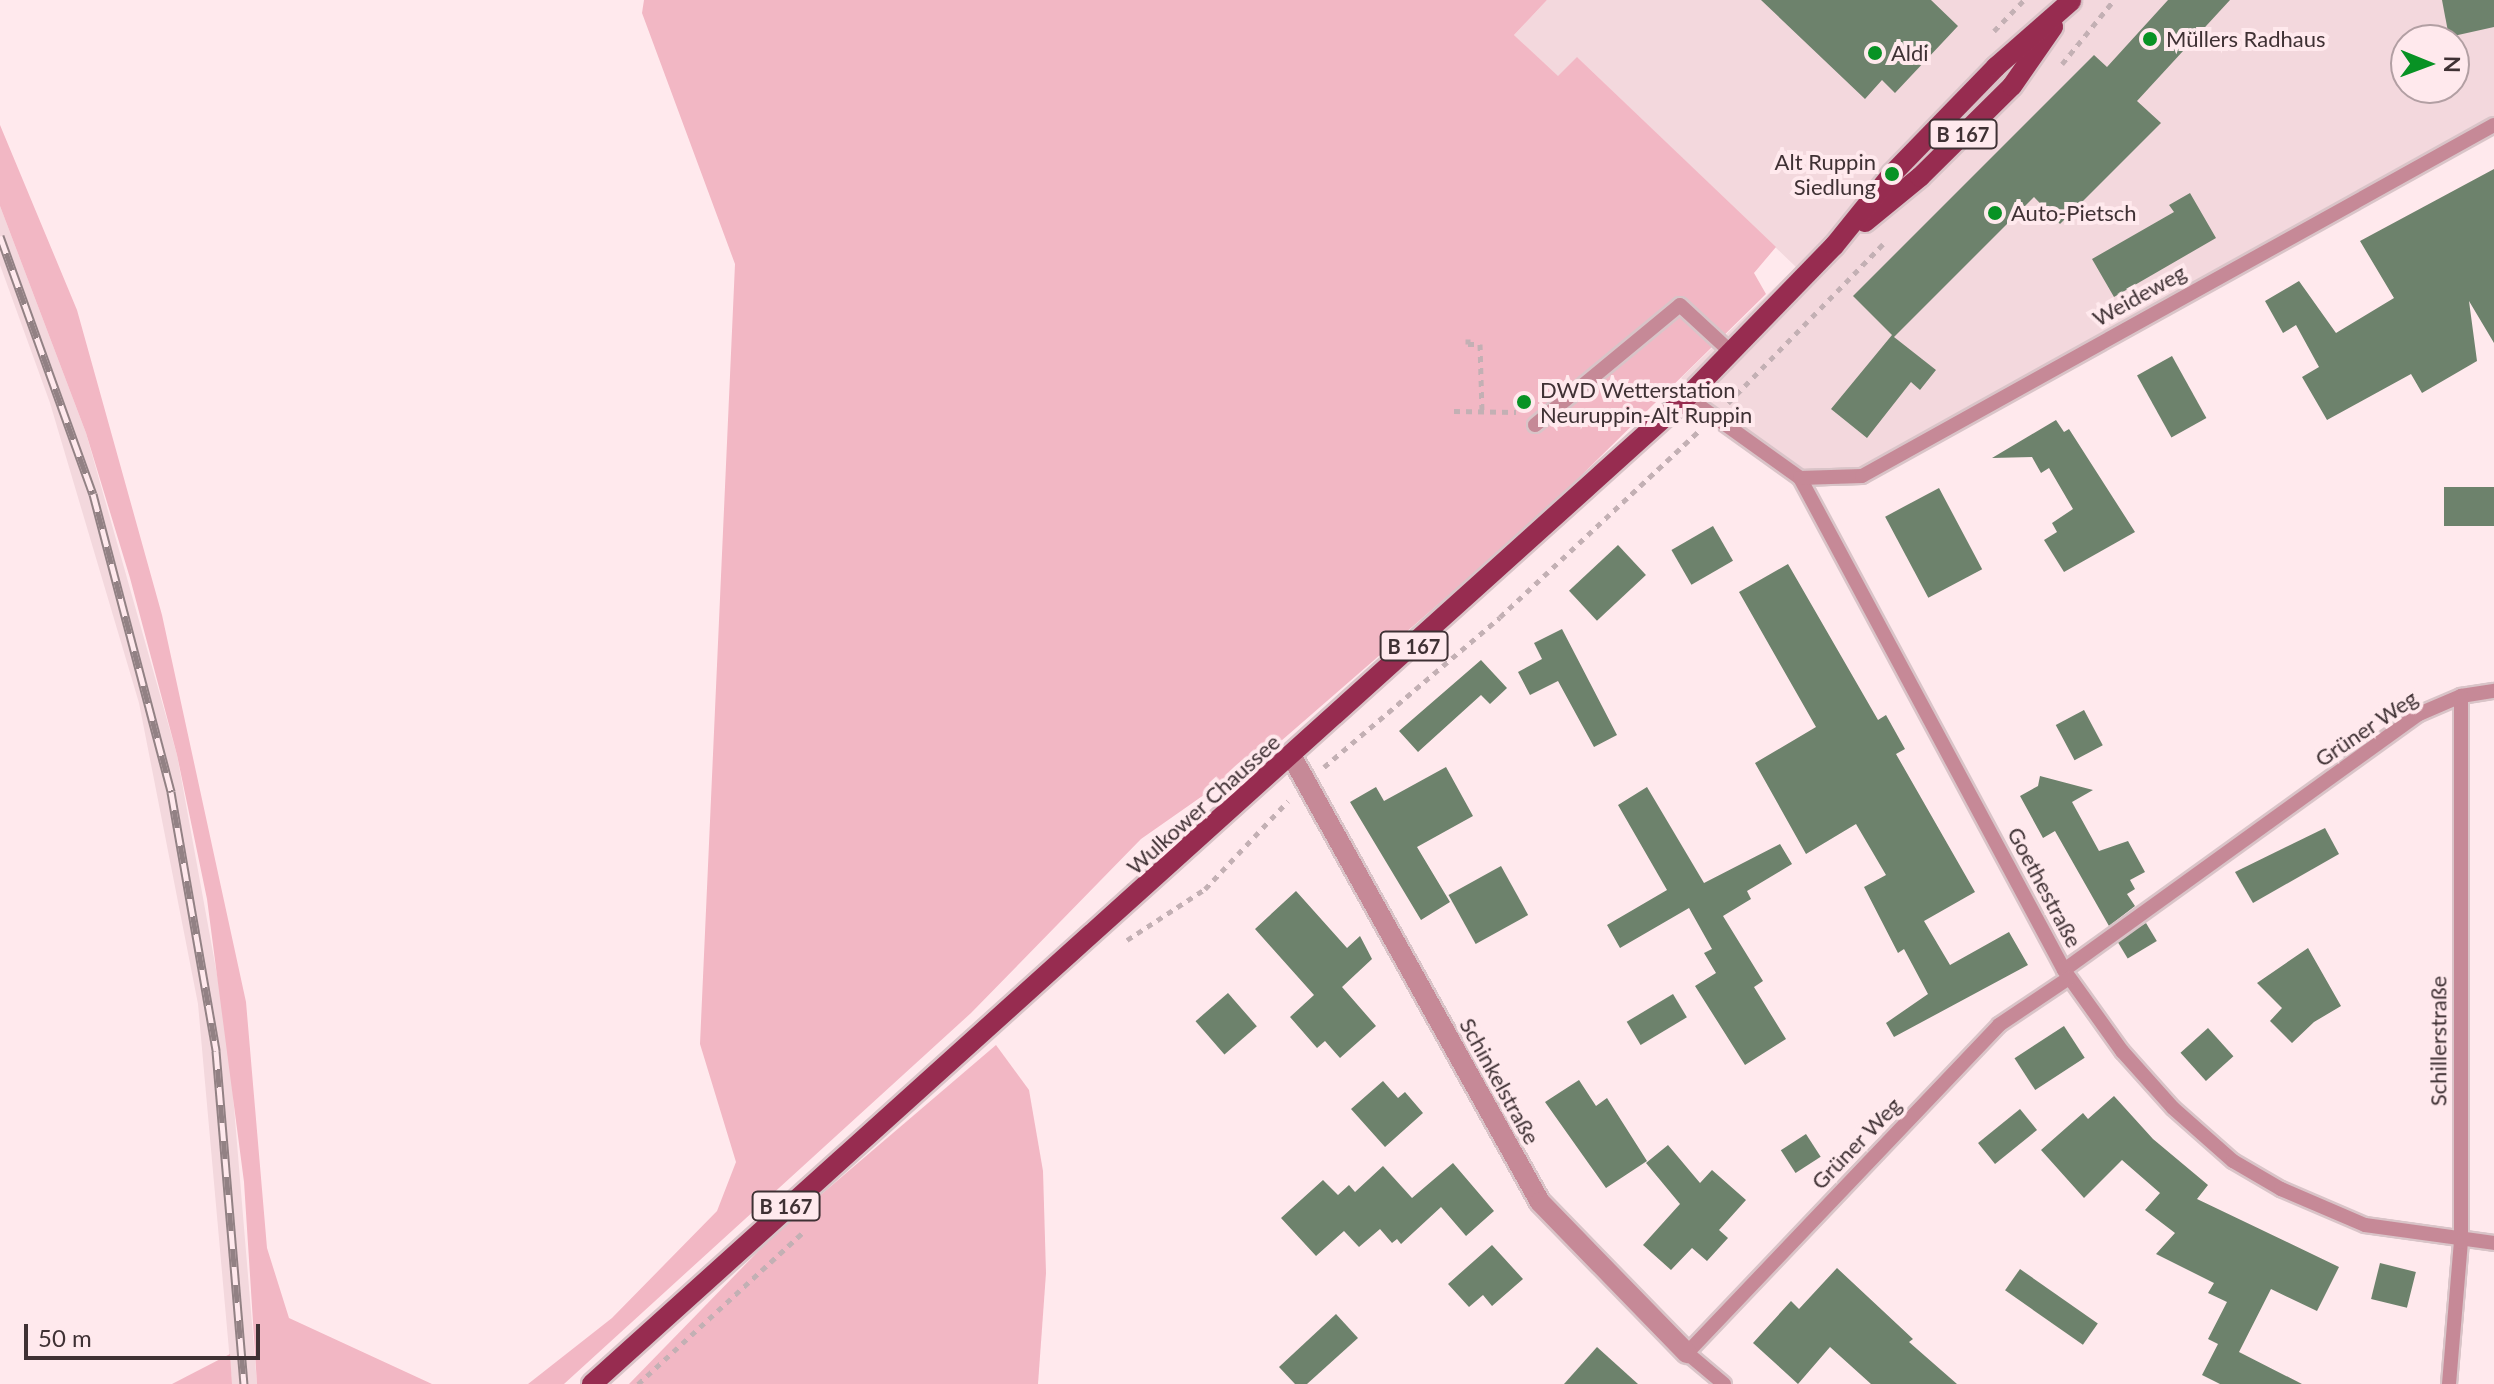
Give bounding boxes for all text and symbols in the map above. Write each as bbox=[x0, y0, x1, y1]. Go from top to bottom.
north arrow bbox=[2390, 24, 2470, 104]
place label: Müllers Radhaus bbox=[2166, 26, 2325, 52]
marker: Müllers Radhaus bbox=[2141, 30, 2159, 48]
place label: Aldi bbox=[1891, 40, 1929, 66]
marker: Aldi bbox=[1866, 44, 1884, 62]
text: N bbox=[2439, 56, 2466, 73]
road number: B 167 bbox=[1927, 118, 1999, 150]
place label: Alt Ruppin Siedlung bbox=[1775, 148, 1876, 200]
marker: Alt Ruppin Siedlung bbox=[1883, 165, 1901, 183]
place label: Auto-Pietsch bbox=[2011, 200, 2137, 226]
marker: Auto-Pietsch bbox=[1986, 204, 2004, 222]
street label: Weideweg bbox=[2088, 259, 2190, 331]
place label: DWD Wetterstation Neuruppin-Alt Ruppin bbox=[1540, 376, 1752, 428]
marker: DWD Wetterstation Neuruppin-Alt Ruppin bbox=[1515, 393, 1533, 411]
road number: B 167 bbox=[1378, 630, 1450, 662]
street label: Grüner Weg bbox=[2310, 684, 2422, 772]
street label: Wulkower Chaussee bbox=[1121, 728, 1285, 880]
street label: Goethestraße bbox=[2002, 822, 2088, 952]
street label: Schillerstraße bbox=[2425, 976, 2451, 1106]
street label: Schinkelstraße bbox=[1454, 1013, 1546, 1149]
street label: Grüner Weg bbox=[1805, 1091, 1907, 1195]
road number: B 167 bbox=[750, 1190, 822, 1222]
scale bar bbox=[28, 1308, 264, 1358]
text: 50 m bbox=[38, 1323, 92, 1352]

